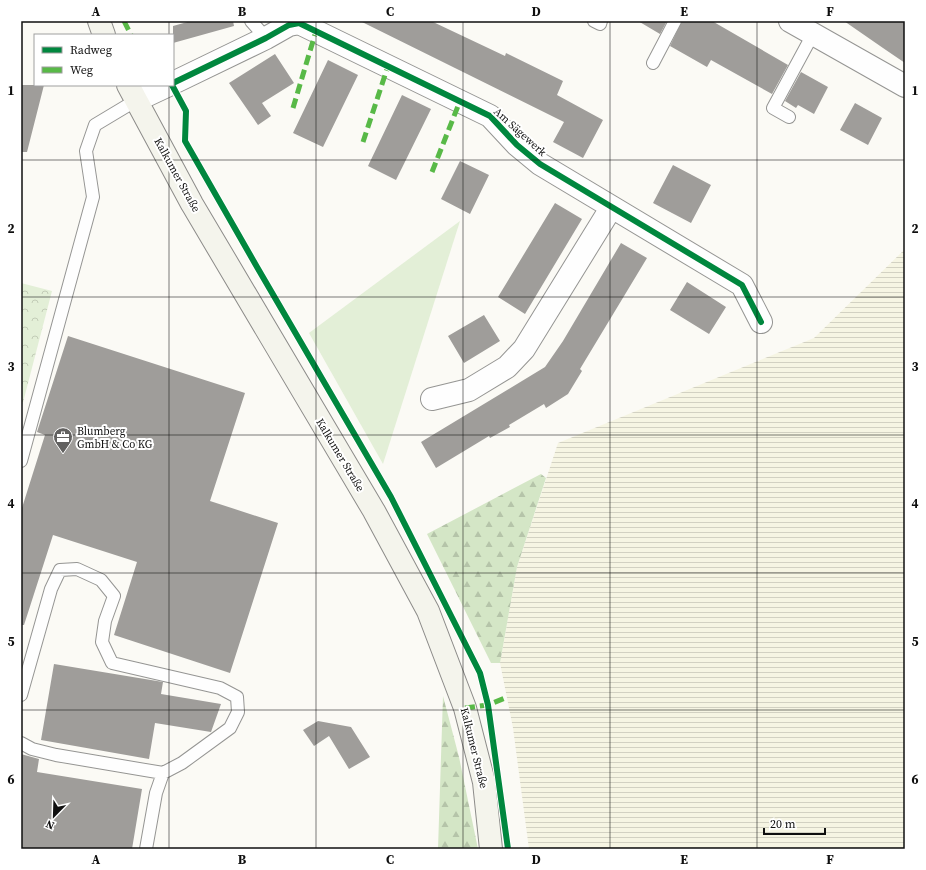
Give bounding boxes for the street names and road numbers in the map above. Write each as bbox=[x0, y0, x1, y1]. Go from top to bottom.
street label: Am Sägewerk bbox=[490, 104, 550, 160]
street label: Kalkumer Straße bbox=[150, 135, 204, 215]
street label: Kalkumer Straße bbox=[312, 416, 368, 495]
street label: Kalkumer Straße bbox=[457, 706, 491, 790]

